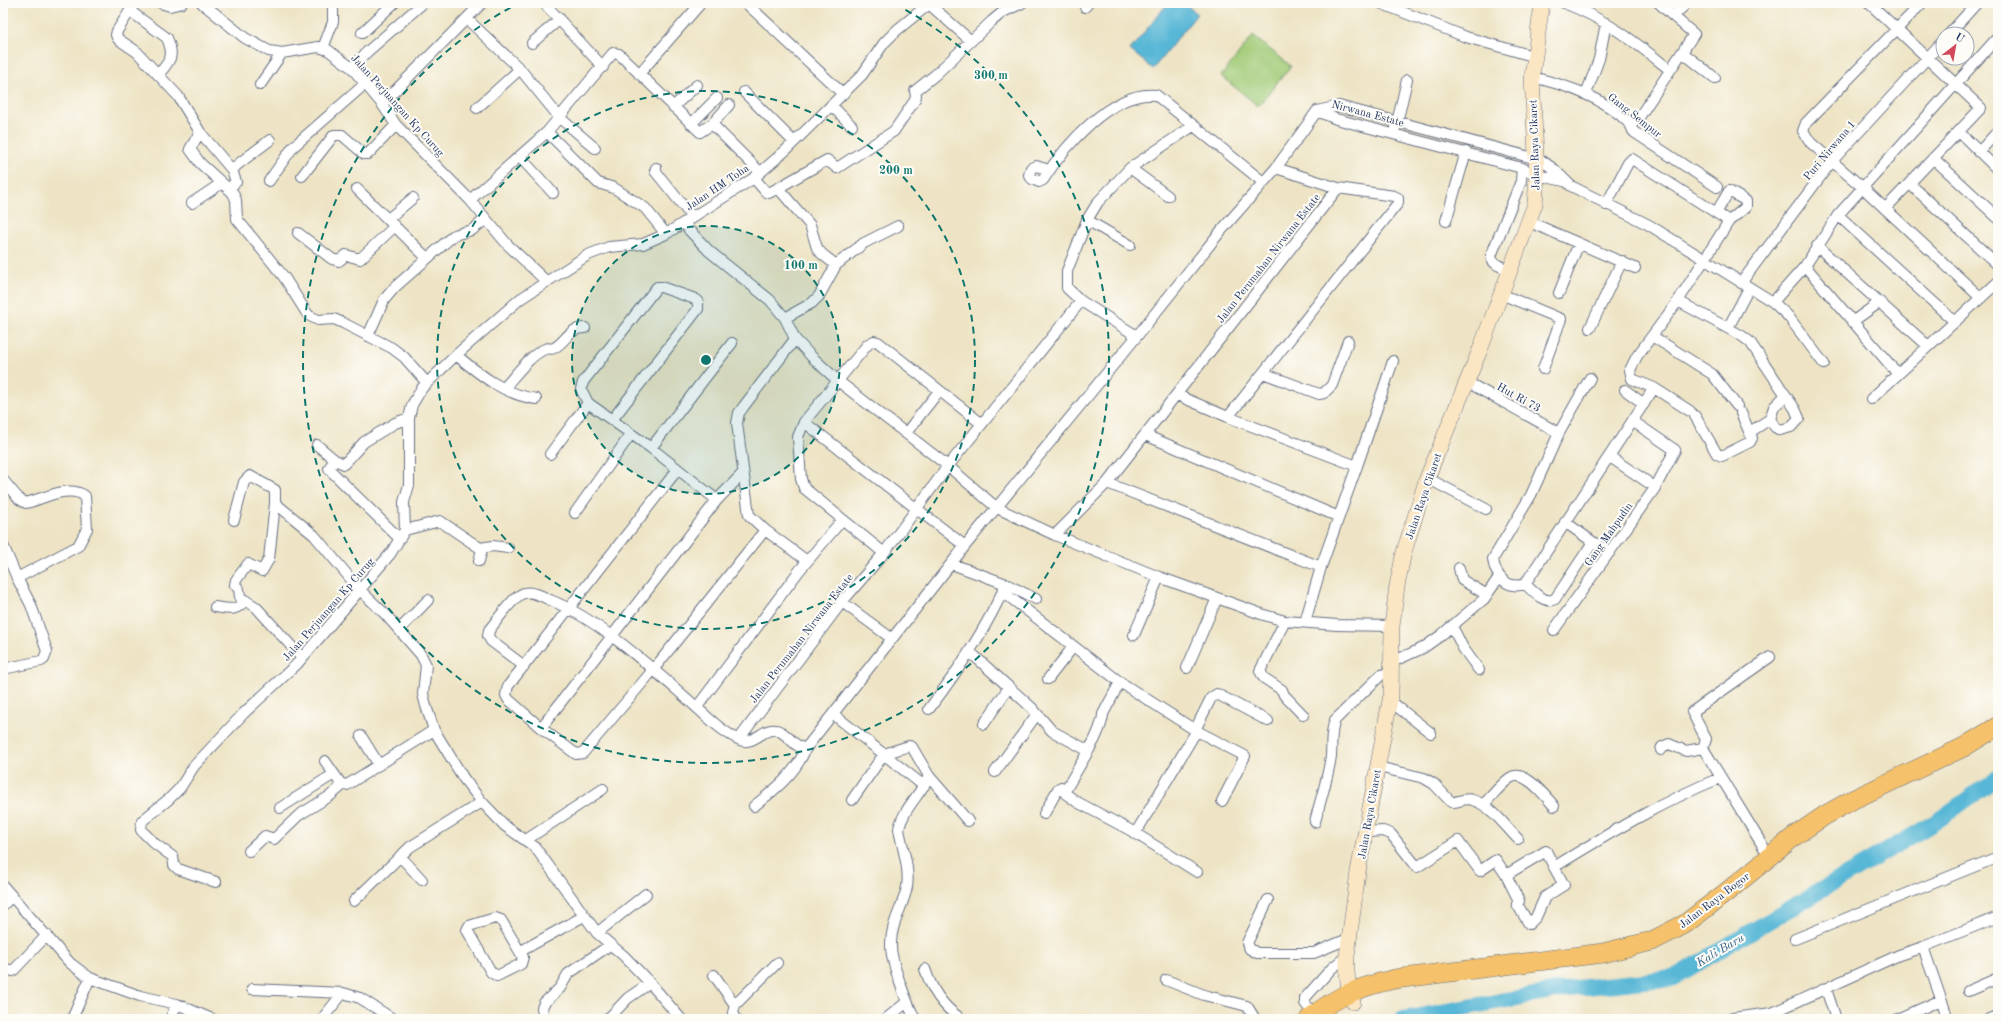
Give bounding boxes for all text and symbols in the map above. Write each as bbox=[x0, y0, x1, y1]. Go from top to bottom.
north arrow bbox=[1935, 26, 1975, 66]
text: U bbox=[1953, 32, 1966, 46]
street label: Jalan Perjuangan Kp Curug bbox=[348, 53, 446, 159]
text: 300 m bbox=[974, 70, 1008, 82]
street label: Gang Sempur bbox=[1605, 92, 1663, 141]
street label: Nirwana Estate bbox=[1330, 99, 1405, 129]
street label: Jalan Raya Cikaret bbox=[1528, 99, 1543, 191]
street label: Puri Nirwana 1 bbox=[1802, 119, 1858, 183]
street label: Jalan HM Toha bbox=[684, 163, 752, 213]
text: 200 m bbox=[879, 165, 913, 177]
street label: Jalan Perumahan Nirwana Estate bbox=[1215, 192, 1323, 325]
text: 100 m bbox=[784, 260, 818, 272]
centre of rings bbox=[699, 353, 713, 367]
street label: Hut Ri 73 bbox=[1495, 382, 1542, 415]
street label: Jalan Raya Cikaret bbox=[1404, 452, 1444, 541]
street label: Gang Mahpudin bbox=[1583, 501, 1635, 569]
street label: Jalan Perjuangan Kp Curug bbox=[281, 556, 377, 664]
street label: Jalan Perumahan Nirwana Estate bbox=[748, 572, 856, 705]
street label: Jalan Raya Cikaret bbox=[1357, 768, 1384, 860]
street label: Jalan Raya Bogor bbox=[1678, 871, 1752, 931]
water label: Kali Baru bbox=[1694, 932, 1746, 970]

